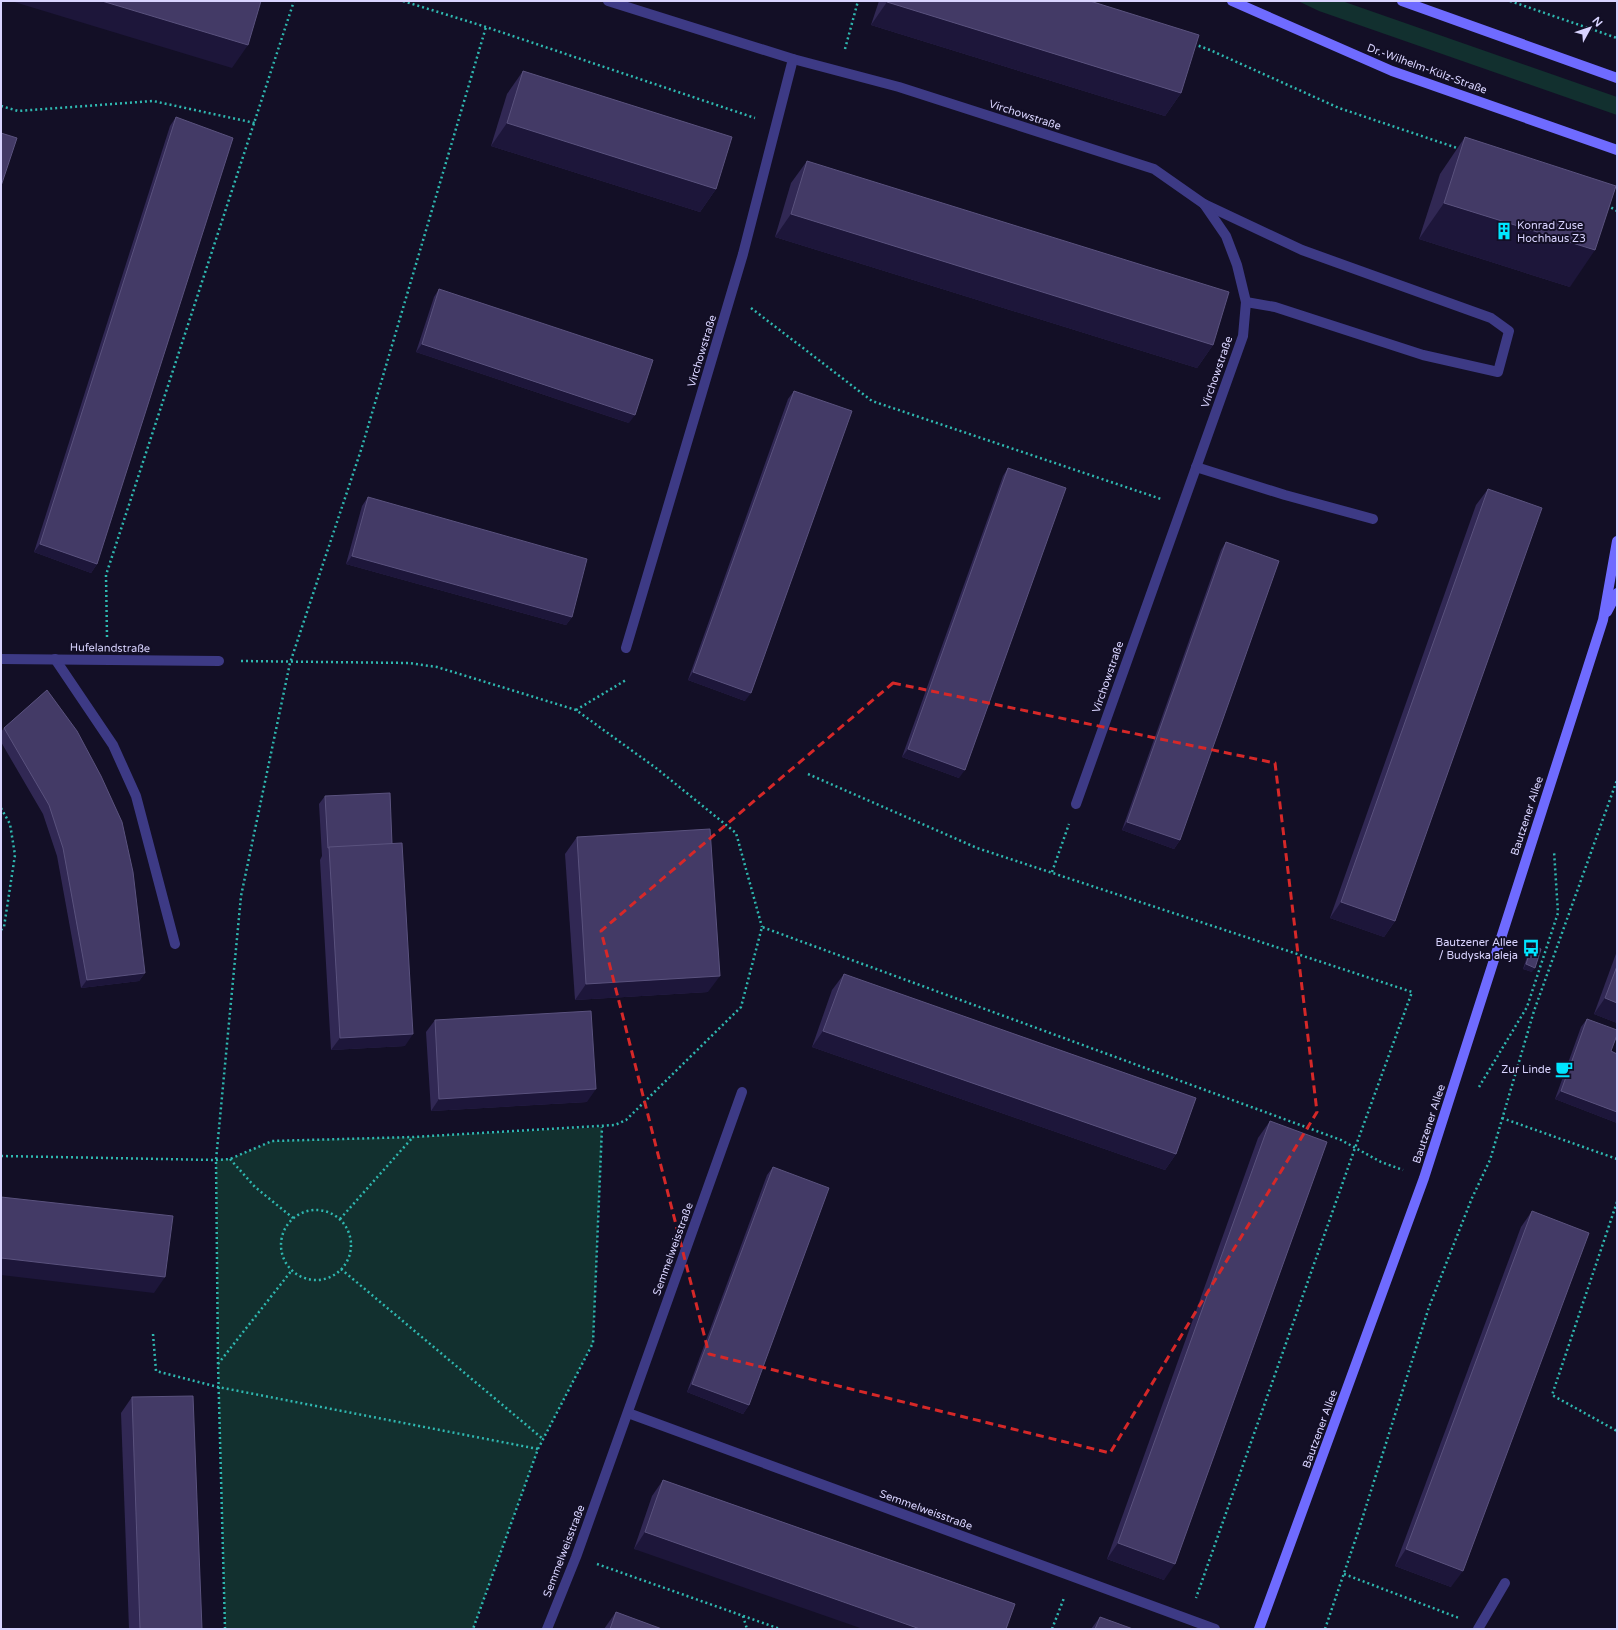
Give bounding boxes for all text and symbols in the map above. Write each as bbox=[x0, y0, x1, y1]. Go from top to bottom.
north arrow bbox=[1570, 8, 1610, 48]
text: N bbox=[1589, 14, 1605, 29]
street label: Dr.-Wilhelm-Külz-Straße bbox=[1365, 41, 1489, 97]
street label: Virchowstraße bbox=[987, 97, 1063, 133]
place label: Konrad Zuse Hochhaus Z3 bbox=[1517, 219, 1586, 245]
building icon: Konrad Zuse Hochhaus Z3 bbox=[1494, 221, 1514, 241]
street label: Virchowstraße bbox=[685, 313, 719, 389]
street label: Virchowstraße bbox=[1199, 334, 1235, 410]
street label: Virchowstraße bbox=[1090, 639, 1126, 715]
street label: Hufelandstraße bbox=[70, 641, 150, 655]
street label: Bautzener Allee bbox=[1508, 775, 1546, 857]
place label: Bautzener Allee / Budyska aleja bbox=[1436, 936, 1518, 962]
bus stop icon: Bautzener Allee / Budyska aleja bbox=[1521, 938, 1541, 958]
cafe icon: Zur Linde bbox=[1554, 1059, 1574, 1079]
place label: Zur Linde bbox=[1501, 1063, 1551, 1076]
street label: Bautzener Allee bbox=[1410, 1083, 1448, 1165]
street label: Semmelweisstraße bbox=[650, 1201, 696, 1297]
street label: Bautzener Allee bbox=[1300, 1388, 1340, 1470]
street label: Semmelweisstraße bbox=[878, 1487, 974, 1533]
street label: Semmelweisstraße bbox=[540, 1503, 588, 1599]

